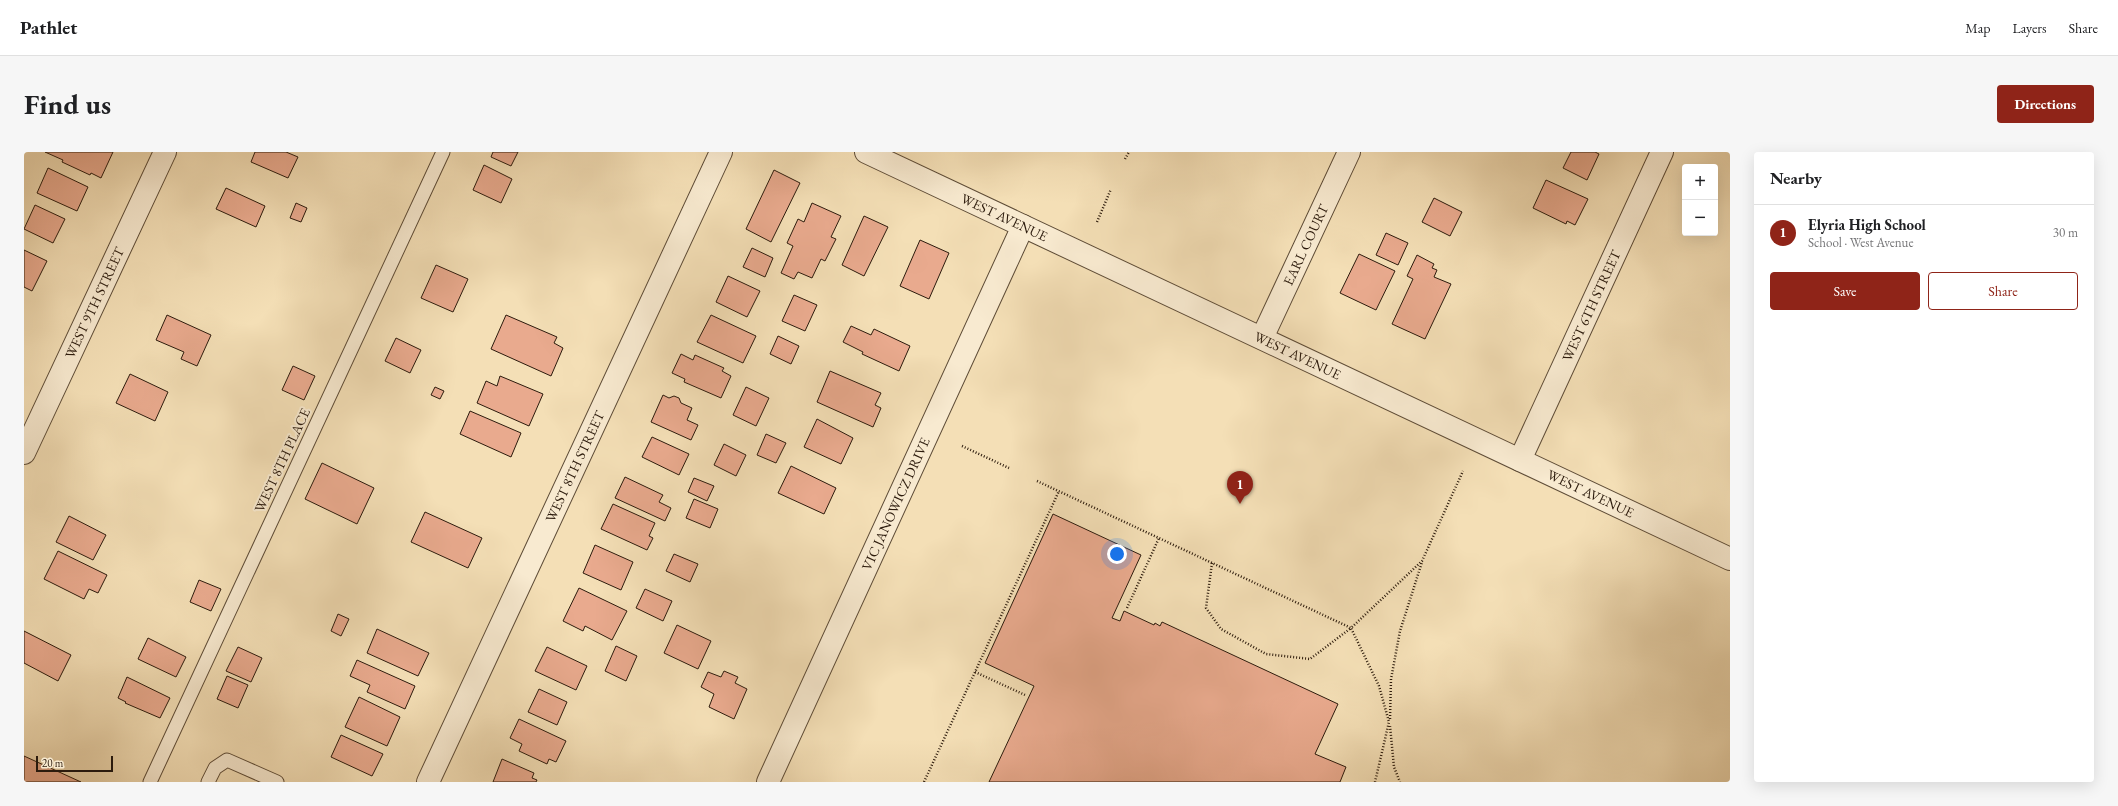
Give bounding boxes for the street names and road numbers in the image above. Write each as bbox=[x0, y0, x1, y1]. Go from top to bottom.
street label: WEST AVENUE bbox=[958, 189, 1051, 245]
street label: EARL COURT bbox=[1279, 201, 1333, 288]
street label: WEST 9TH STREET bbox=[61, 244, 128, 361]
street label: WEST 6TH STREET bbox=[1558, 246, 1625, 364]
street label: WEST AVENUE bbox=[1251, 327, 1344, 383]
street label: WEST 8TH PLACE bbox=[250, 405, 314, 515]
street label: WEST 8TH STREET bbox=[541, 407, 609, 525]
street label: VIC JANOWICZ DRIVE bbox=[857, 434, 934, 573]
street label: WEST AVENUE bbox=[1544, 465, 1637, 522]

